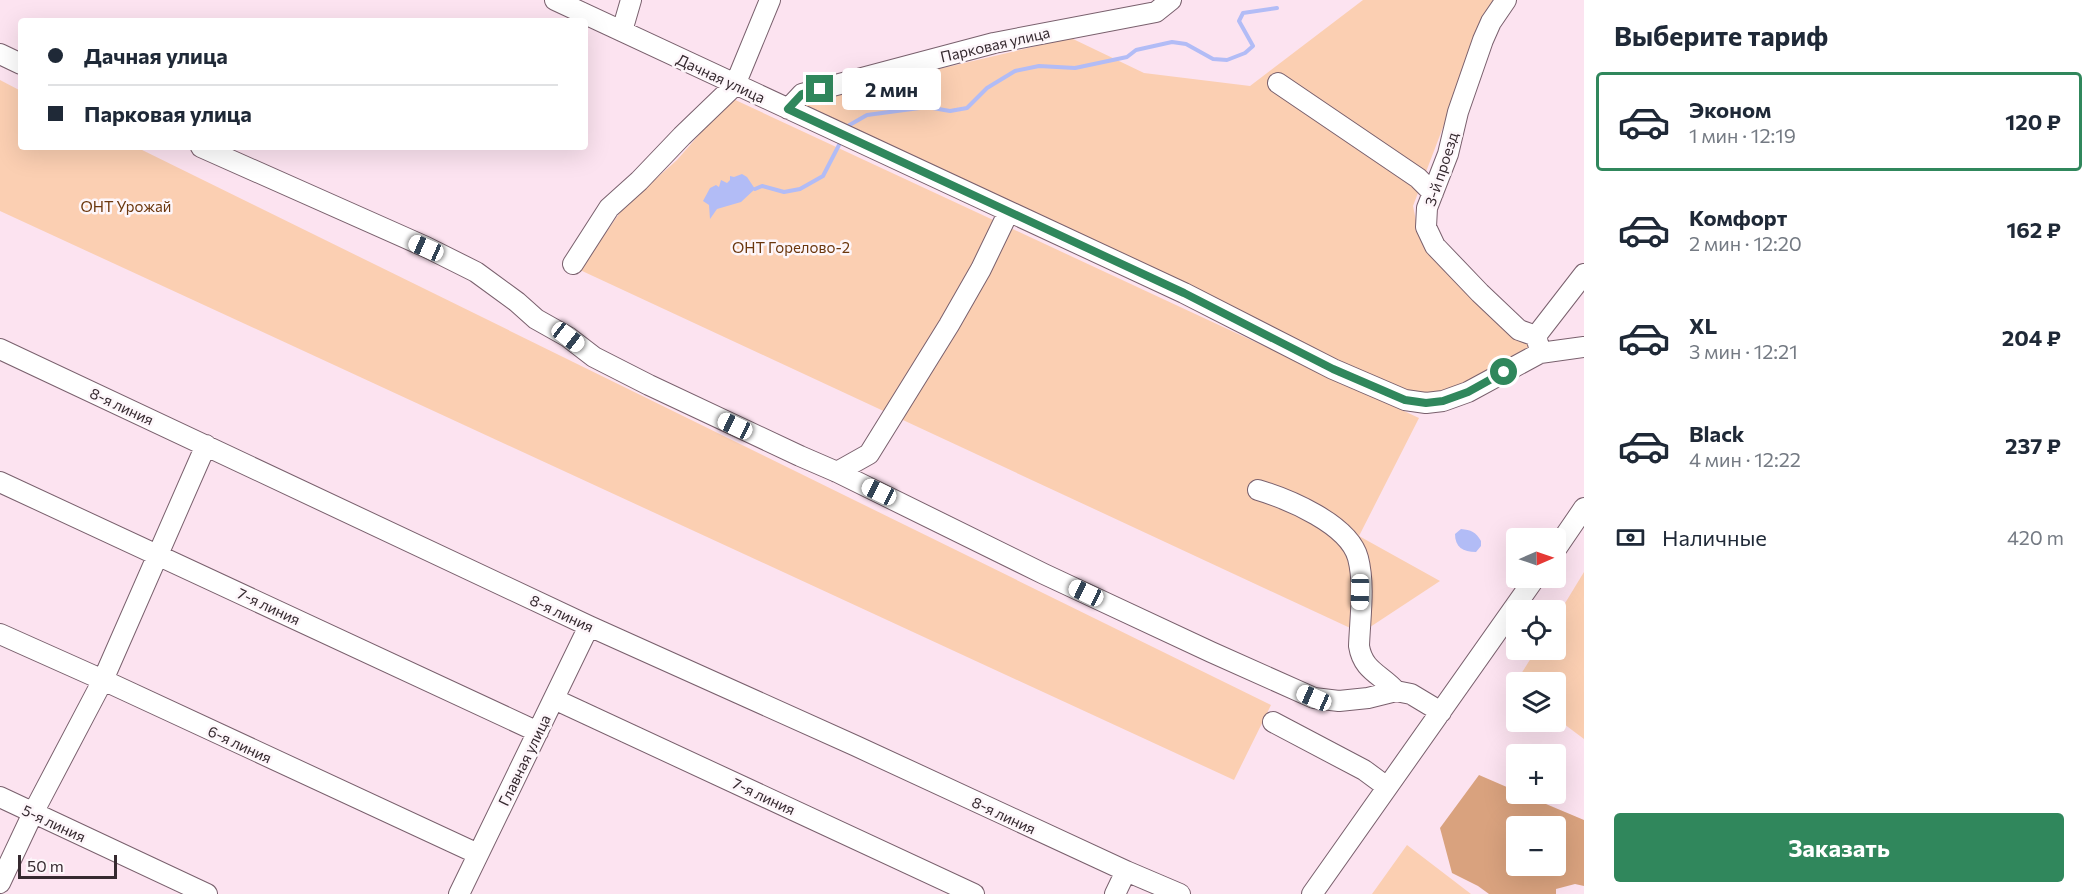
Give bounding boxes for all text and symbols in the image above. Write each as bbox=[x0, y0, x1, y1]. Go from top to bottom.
text: Выберите тариф bbox=[1614, 19, 1828, 52]
street label: Парковая улица bbox=[938, 23, 1052, 65]
text: Дачная улица bbox=[84, 42, 228, 69]
street label: Дачная улица bbox=[674, 50, 768, 106]
callout: 2 мин bbox=[841, 68, 940, 110]
route end bbox=[806, 75, 833, 102]
text: 2 мин bbox=[865, 77, 918, 101]
icon: car bbox=[1617, 95, 1671, 149]
text: Эконом bbox=[1689, 96, 1771, 123]
text: Парковая улица bbox=[84, 100, 252, 127]
text: 120 ₽ bbox=[2005, 108, 2061, 135]
text: 1 мин · 12:19 bbox=[1689, 123, 1796, 147]
street label: 3-й проезд bbox=[1421, 130, 1461, 208]
park label: ОНТ Урожай bbox=[81, 197, 171, 215]
icon: car bbox=[1617, 203, 1671, 257]
text: Комфорт bbox=[1689, 204, 1787, 231]
text: 162 ₽ bbox=[2006, 216, 2061, 243]
text: 2 мин · 12:20 bbox=[1689, 231, 1802, 255]
car bbox=[406, 232, 446, 264]
park label: ОНТ Горелово-2 bbox=[732, 238, 850, 256]
icon: car bbox=[1617, 311, 1671, 365]
text: XL bbox=[1689, 312, 1717, 339]
car bbox=[548, 319, 588, 355]
text: 204 ₽ bbox=[2002, 324, 2061, 351]
text: 3 мин · 12:21 bbox=[1689, 339, 1798, 363]
route start bbox=[1490, 358, 1517, 385]
street label: 8-я линия bbox=[87, 383, 157, 429]
car bbox=[715, 410, 755, 442]
icon: car bbox=[1617, 419, 1671, 473]
text: Black bbox=[1689, 420, 1744, 447]
text: 237 ₽ bbox=[2005, 432, 2061, 459]
text: 4 мин · 12:22 bbox=[1689, 447, 1801, 471]
car bbox=[859, 476, 899, 508]
icon: cash bbox=[1614, 521, 1647, 554]
text: Наличные bbox=[1662, 524, 1767, 551]
text: 420 m bbox=[2007, 525, 2064, 549]
north arrow bbox=[1506, 528, 1566, 588]
map controls bbox=[1506, 528, 1566, 876]
car bbox=[1351, 574, 1369, 610]
car bbox=[1066, 577, 1106, 609]
street label: 7-я линия bbox=[235, 584, 303, 628]
street label: 8-я линия bbox=[527, 590, 597, 636]
button: locate bbox=[1506, 600, 1566, 660]
button: layers bbox=[1506, 672, 1566, 732]
car bbox=[1294, 682, 1334, 714]
street label: Главная улица bbox=[494, 711, 554, 809]
street label: 6-я линия bbox=[205, 721, 275, 767]
button: + bbox=[1506, 744, 1566, 804]
street label: 7-я линия bbox=[730, 774, 798, 818]
street label: 8-я линия bbox=[969, 792, 1039, 838]
street label: 5-я линия bbox=[19, 800, 89, 846]
button: Заказать bbox=[1614, 813, 2064, 882]
button: − bbox=[1506, 816, 1566, 876]
scale bar bbox=[18, 852, 117, 880]
text: 50 m bbox=[27, 856, 64, 875]

